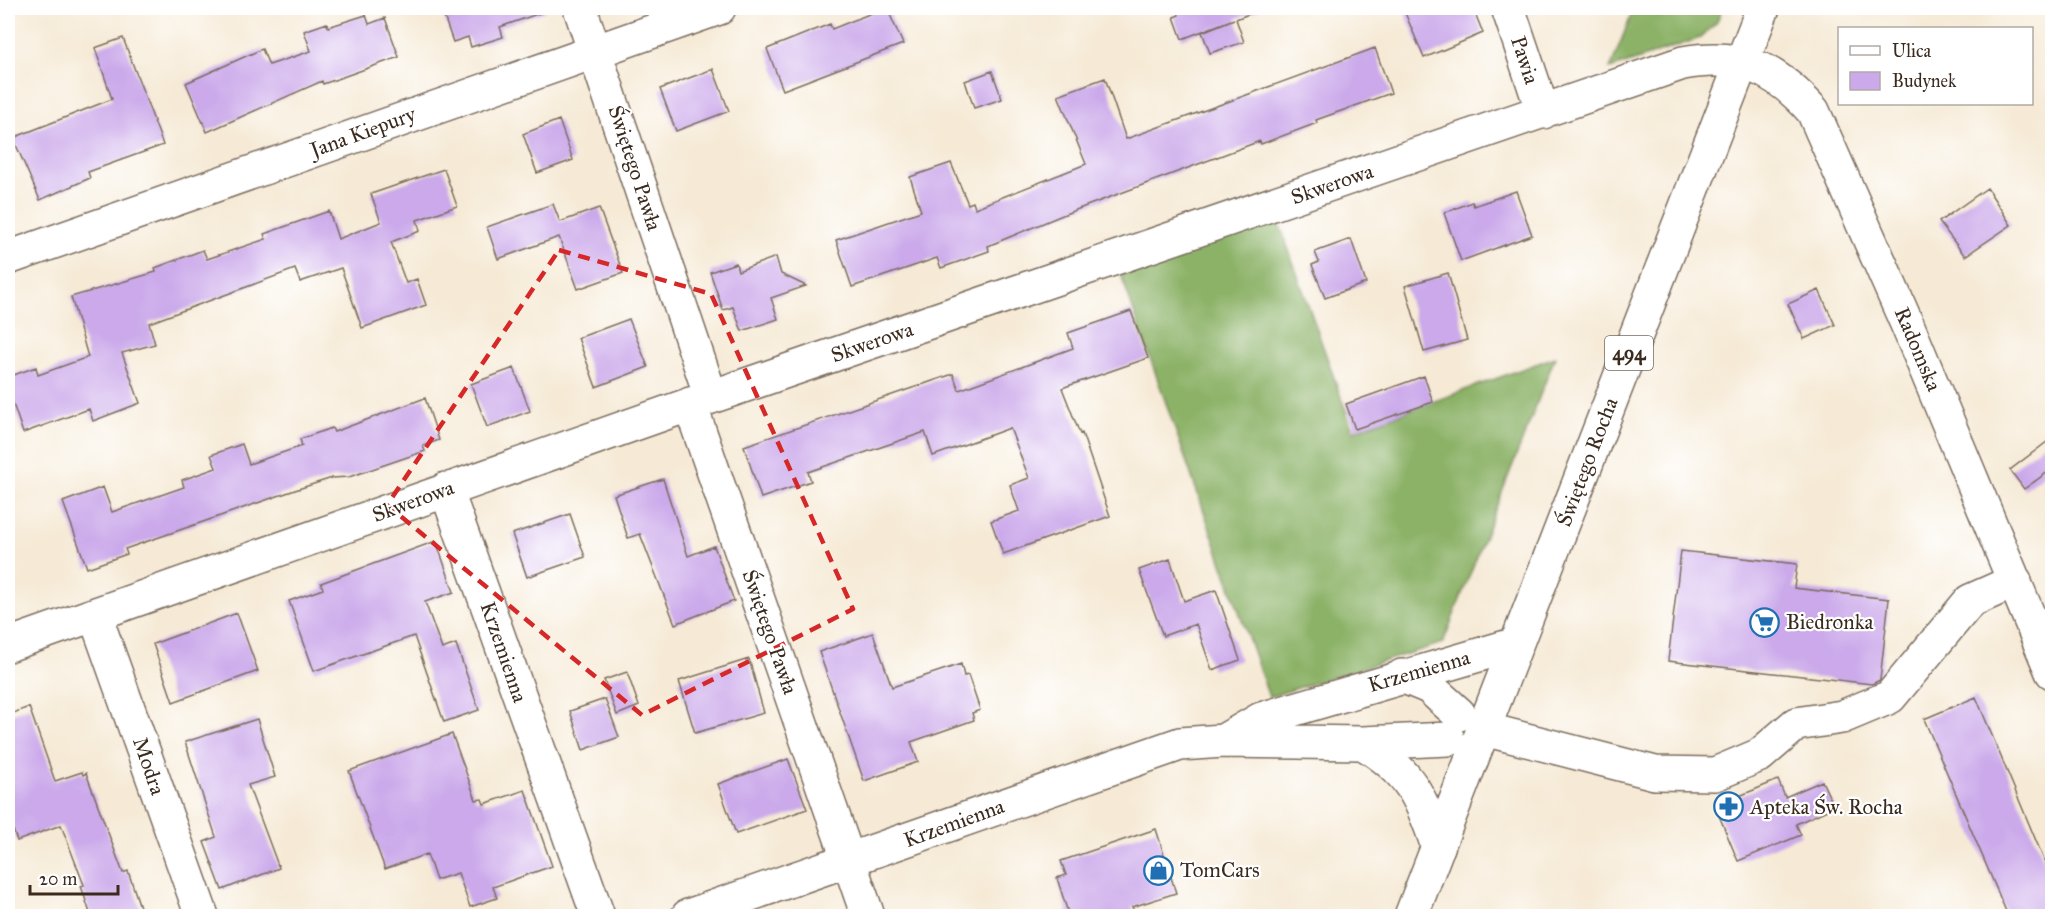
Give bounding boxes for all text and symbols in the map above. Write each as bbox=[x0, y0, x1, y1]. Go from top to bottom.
legend bbox=[1838, 27, 2033, 105]
street label: Pawia bbox=[1505, 33, 1545, 87]
text: Ulica bbox=[1892, 40, 1932, 62]
text: Budynek bbox=[1892, 70, 1957, 92]
street label: Jana Kiepury bbox=[305, 101, 420, 164]
street label: Świętego Pawła bbox=[603, 102, 668, 234]
street label: Skwerowa bbox=[1288, 158, 1377, 210]
street label: Radomska bbox=[1889, 303, 1947, 395]
street label: Skwerowa bbox=[828, 316, 917, 368]
road number: 494 bbox=[1605, 336, 1653, 370]
street label: Świętego Rocha bbox=[1550, 393, 1624, 530]
street label: Skwerowa bbox=[369, 474, 458, 528]
street label: Świętego Pawła bbox=[737, 566, 804, 698]
street label: Krzemienna bbox=[475, 598, 533, 706]
supermarket icon: Biedronka bbox=[1749, 606, 1781, 638]
place label: Biedronka bbox=[1786, 609, 1873, 635]
street label: Krzemienna bbox=[1365, 644, 1473, 698]
street label: Modra bbox=[127, 734, 171, 798]
pharmacy icon: Apteka Św. Rocha bbox=[1713, 791, 1745, 823]
street label: Krzemienna bbox=[900, 793, 1008, 853]
place label: Apteka Św. Rocha bbox=[1749, 793, 1903, 820]
shop icon: TomCars bbox=[1143, 854, 1175, 886]
place label: TomCars bbox=[1180, 857, 1260, 883]
scale bar bbox=[30, 858, 118, 896]
text: 20 m bbox=[39, 868, 77, 890]

